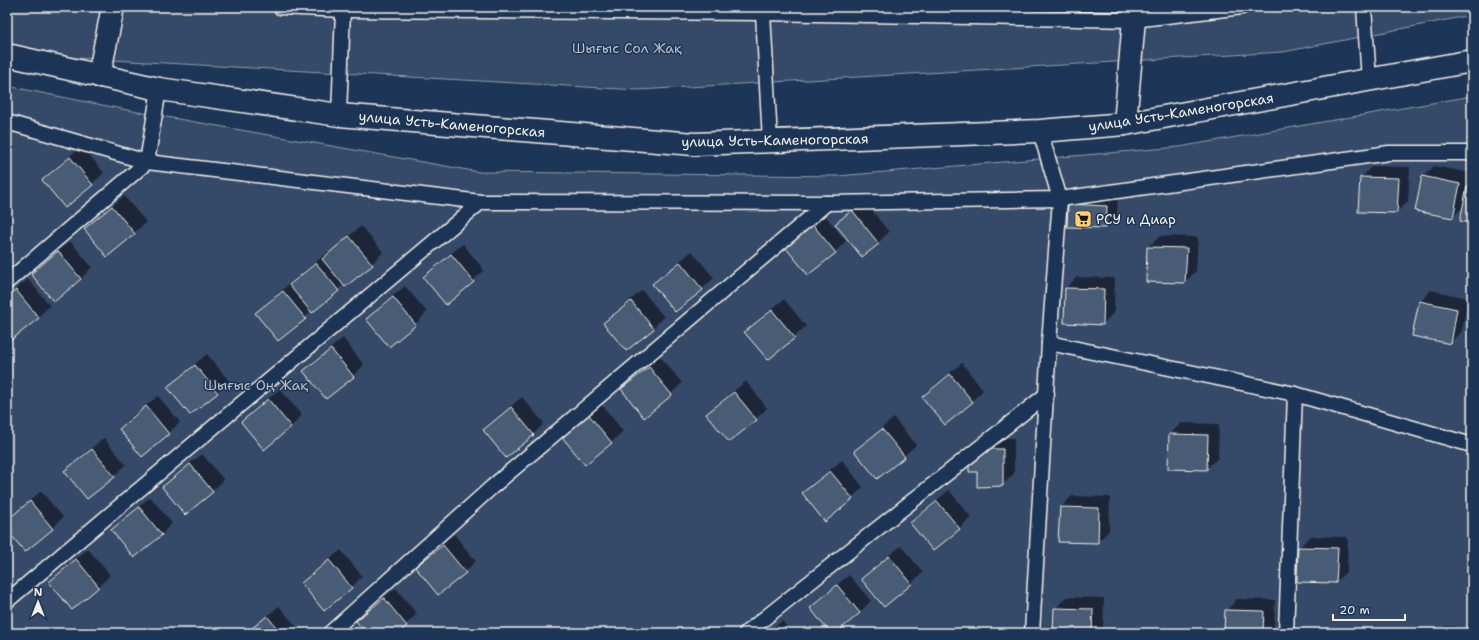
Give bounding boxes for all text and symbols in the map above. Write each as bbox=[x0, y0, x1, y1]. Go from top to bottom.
park label: Шығыс Сол Жақ bbox=[572, 39, 682, 57]
street label: улица Усть-Каменогорская bbox=[1087, 88, 1275, 136]
street label: улица Усть-Каменогорская bbox=[358, 107, 546, 141]
street label: улица Усть-Каменогорская bbox=[681, 129, 869, 151]
supermarket icon: РСУ и Диар bbox=[1073, 209, 1093, 229]
place label: РСУ и Диар bbox=[1096, 210, 1176, 228]
park label: Шығыс Оң Жақ bbox=[204, 376, 308, 394]
north arrow bbox=[18, 582, 58, 622]
text: N bbox=[34, 585, 43, 600]
scale bar bbox=[1333, 596, 1405, 622]
text: 20 m bbox=[1339, 602, 1370, 618]

